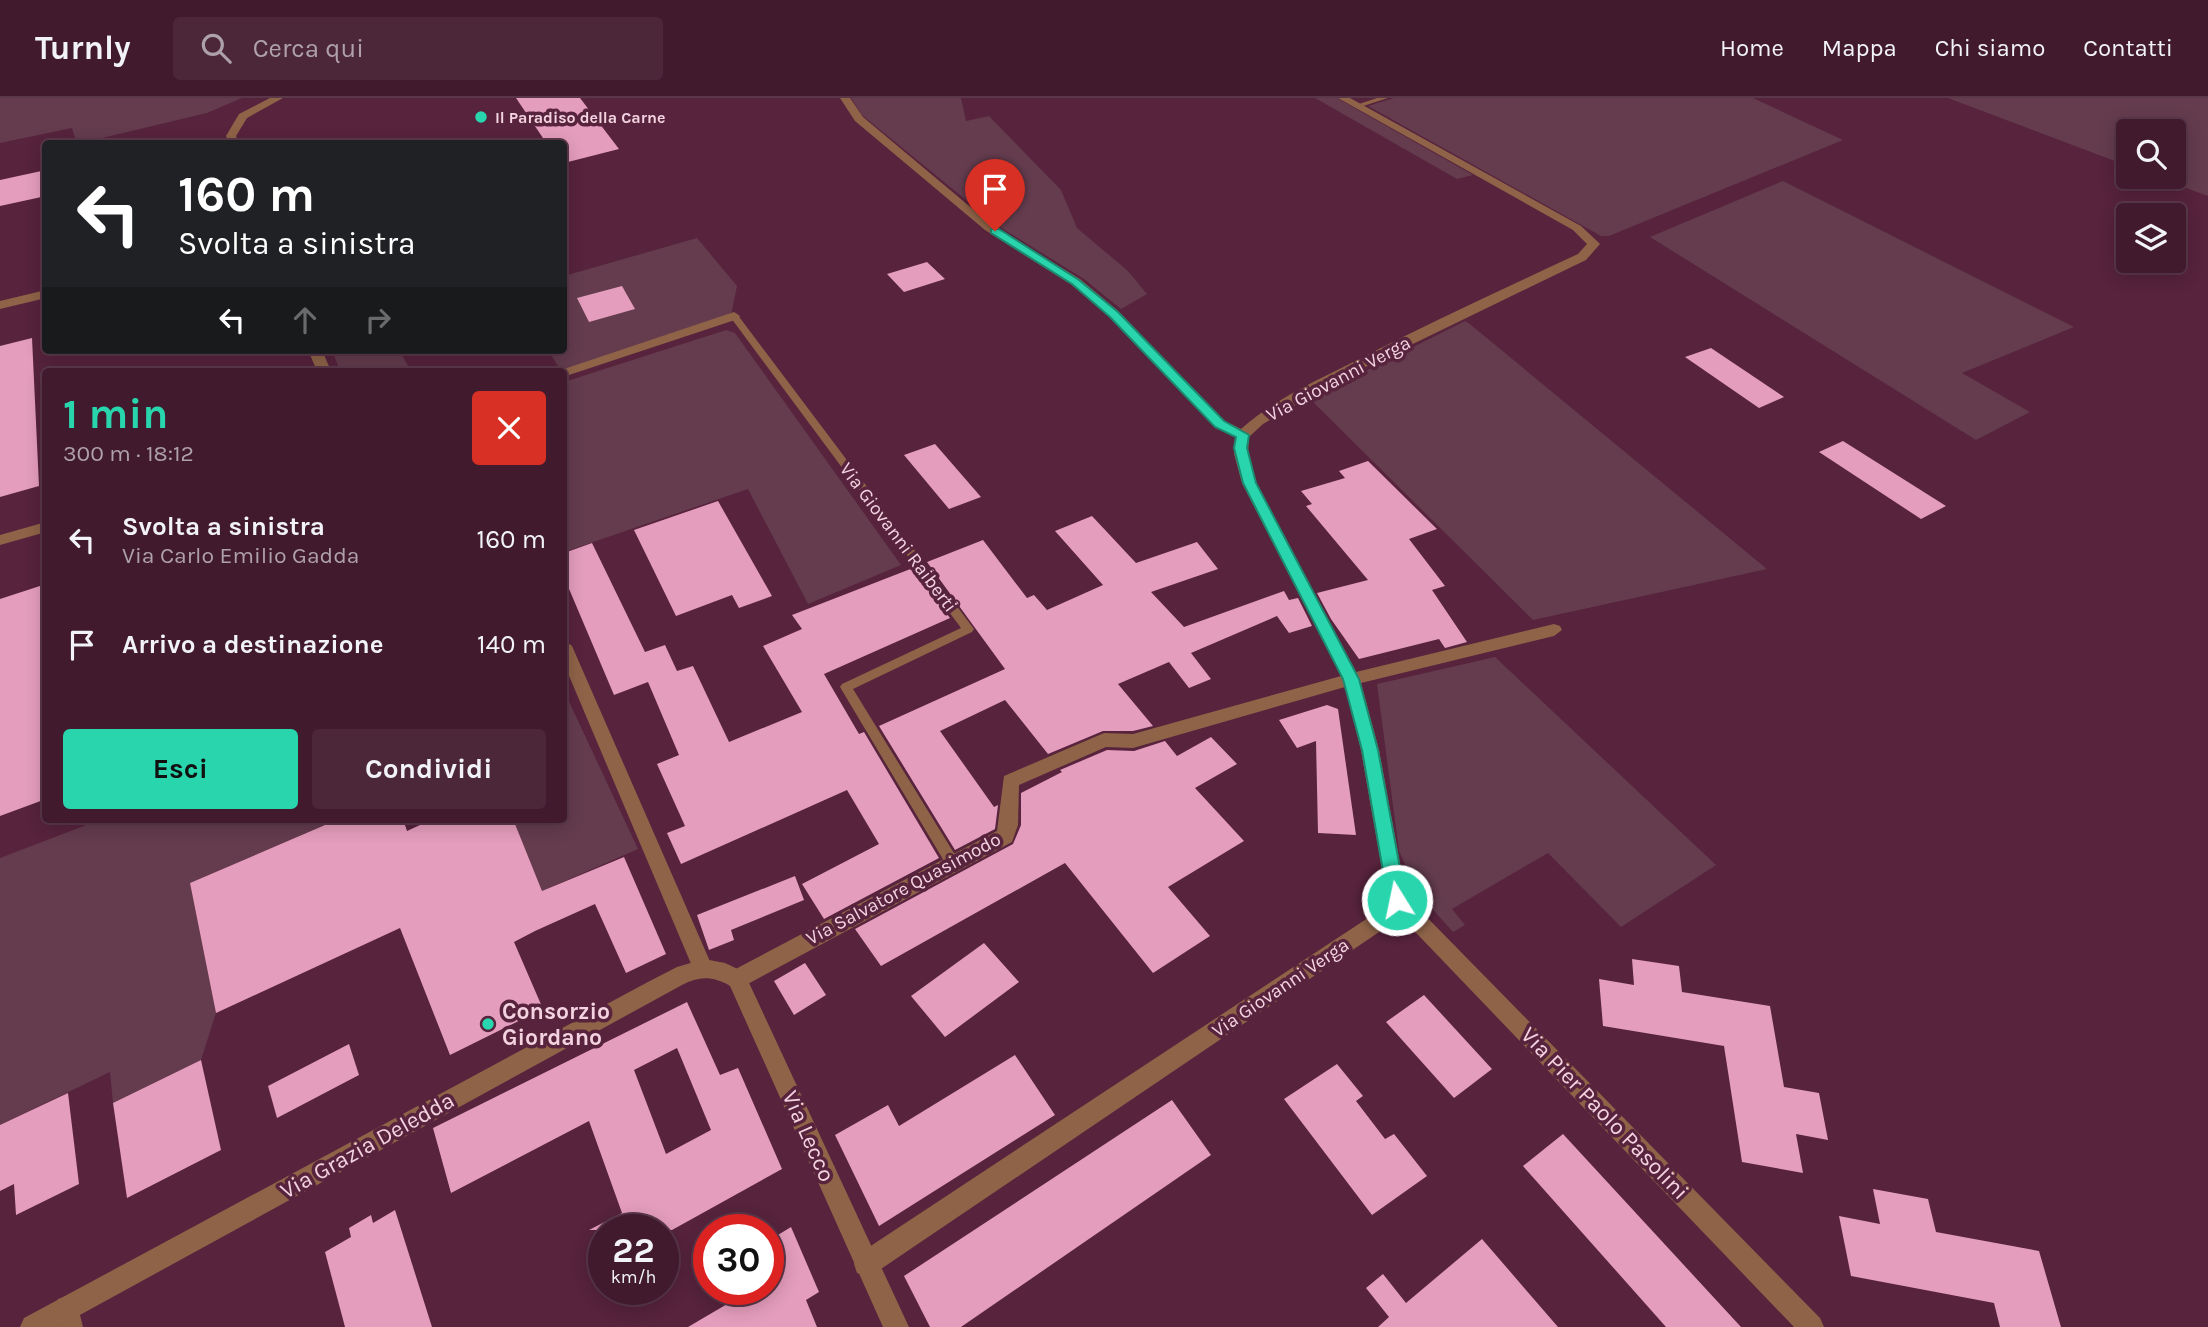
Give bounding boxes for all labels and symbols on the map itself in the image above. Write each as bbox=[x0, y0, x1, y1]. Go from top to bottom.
place label: Il Paradiso della Carne bbox=[495, 108, 665, 127]
marker: Il Paradiso della Carne bbox=[473, 109, 489, 125]
pin bbox=[965, 159, 1025, 231]
street label: Via Giovanni Verga bbox=[1263, 332, 1414, 426]
street label: Via Giovanni Raiberti bbox=[835, 459, 962, 617]
street label: Via Salvatore Quasimodo bbox=[802, 828, 1004, 950]
position arrow bbox=[1360, 863, 1434, 937]
street label: Via Giovanni Verga bbox=[1208, 934, 1353, 1042]
place label: Consorzio Giordano bbox=[502, 998, 610, 1051]
marker: Consorzio Giordano bbox=[480, 1016, 496, 1032]
street label: Via Pier Paolo Pasolini bbox=[1515, 1021, 1694, 1205]
street label: Via Grazia Deledda bbox=[276, 1086, 459, 1204]
street label: Via Lecco bbox=[777, 1086, 841, 1186]
speed limit sign: 30 bbox=[693, 1214, 784, 1305]

